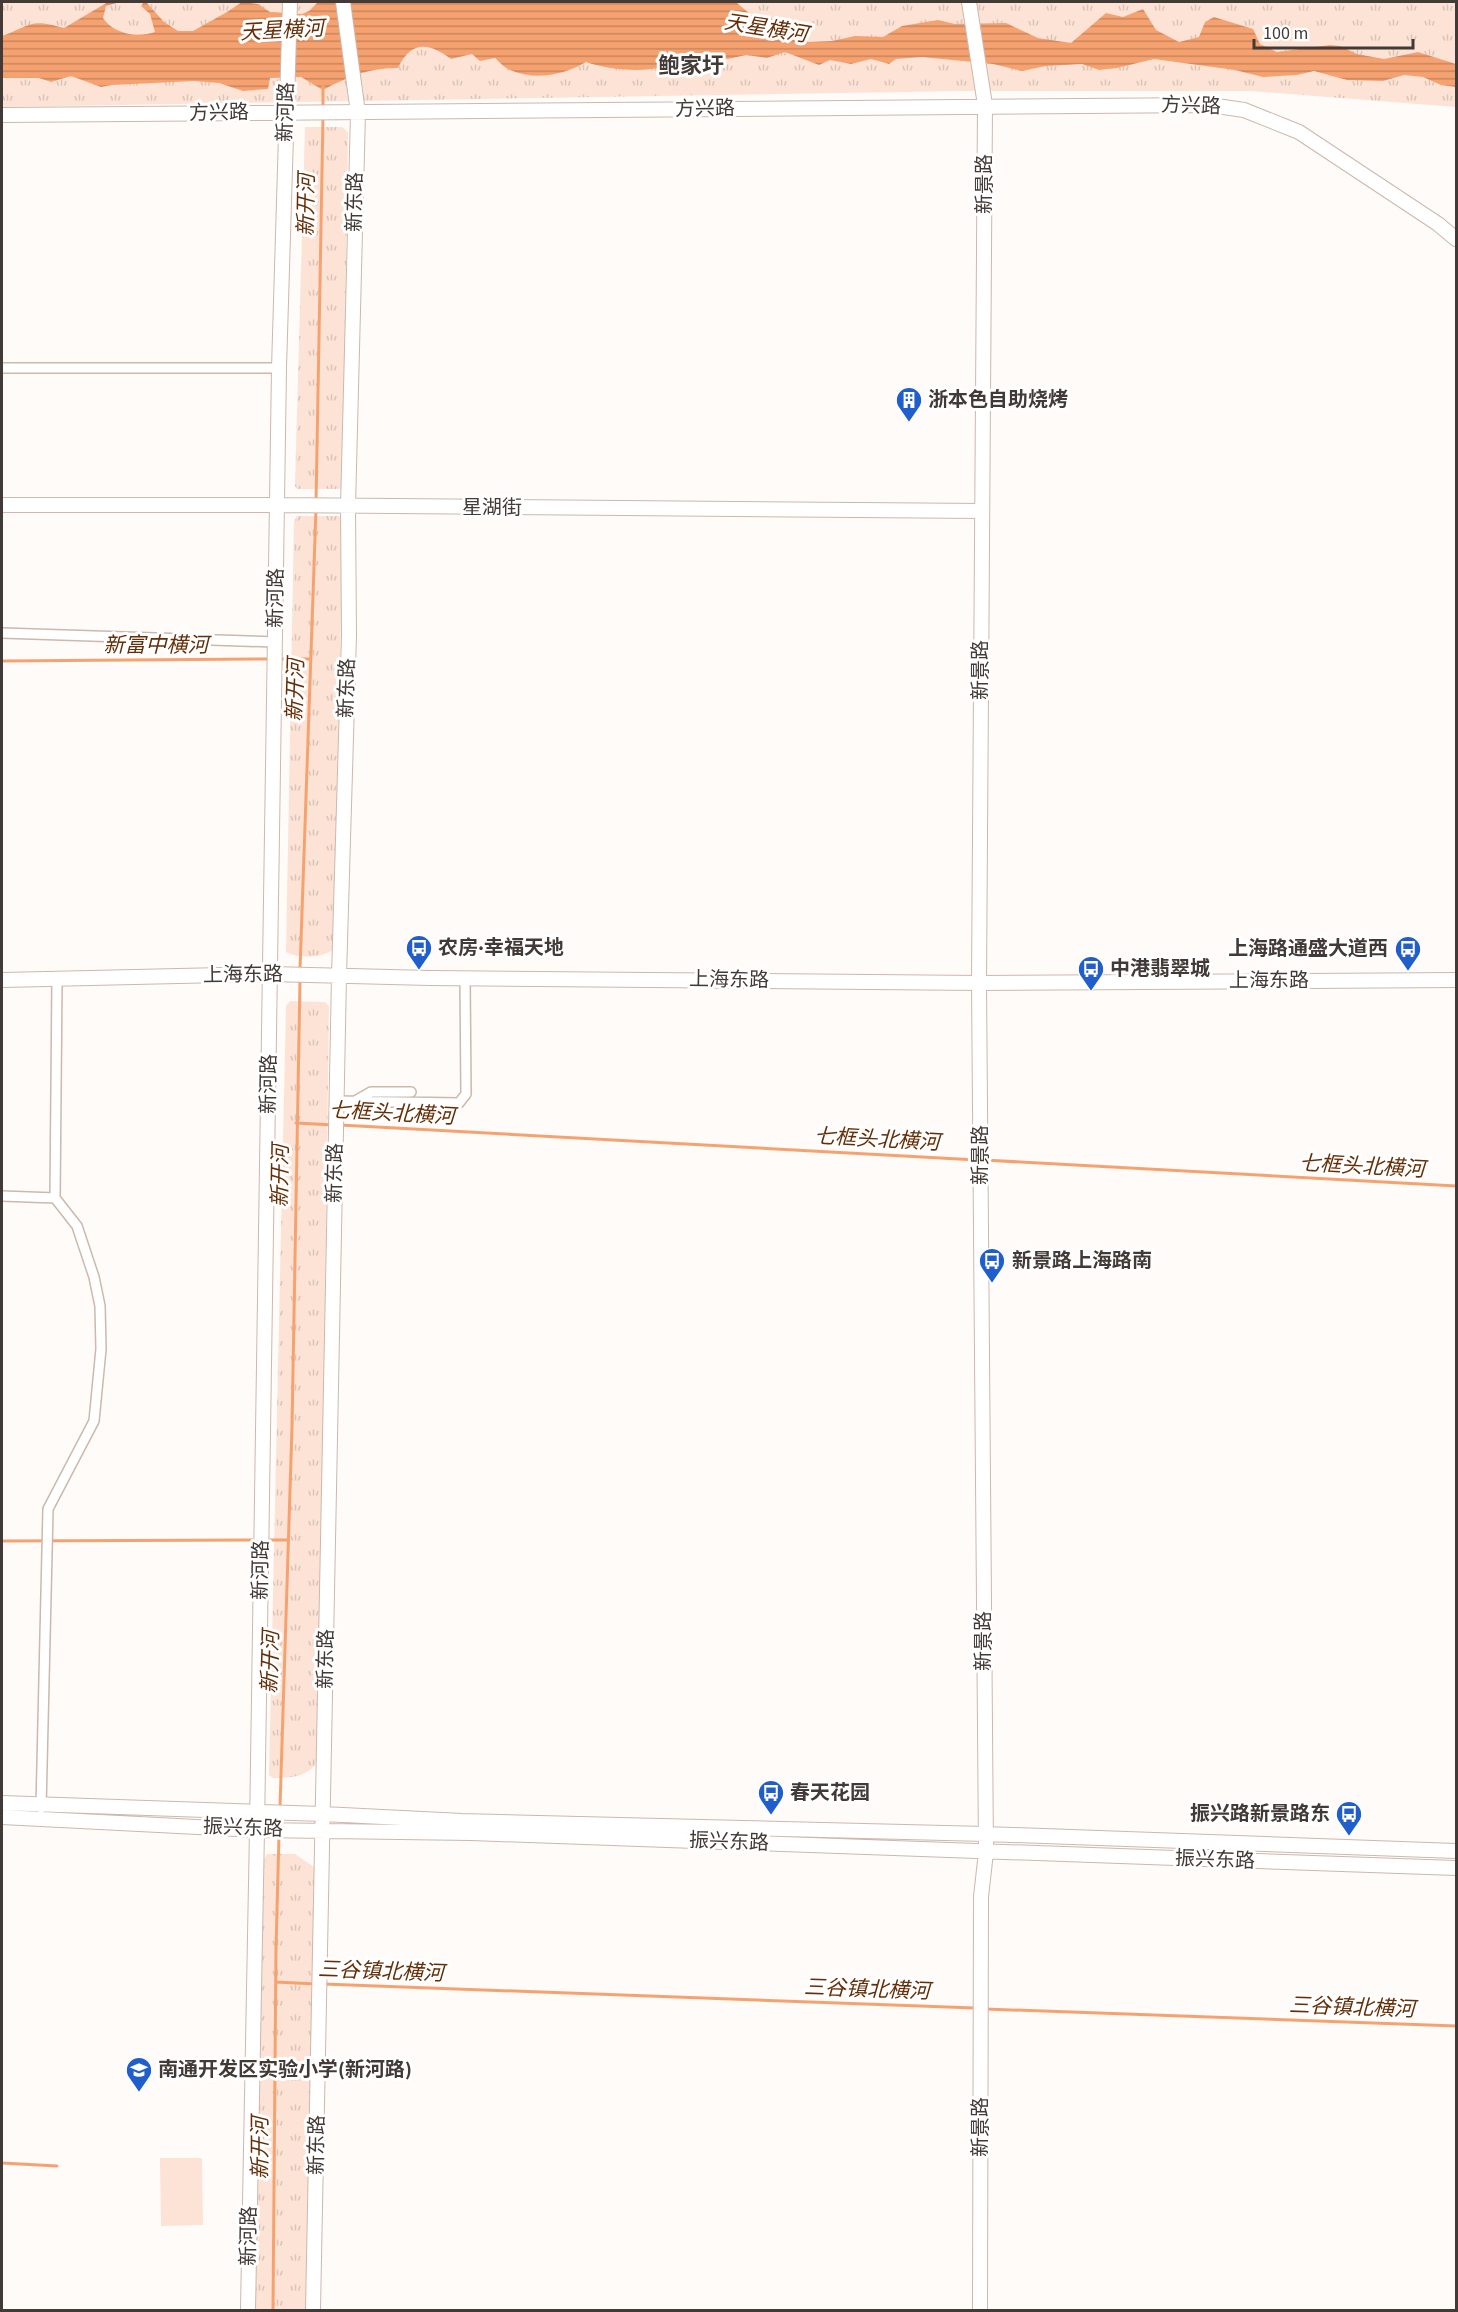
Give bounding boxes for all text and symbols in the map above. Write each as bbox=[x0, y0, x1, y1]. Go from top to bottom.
water label: 天星横河 bbox=[722, 7, 814, 50]
scale bar bbox=[1254, 12, 1413, 50]
water label: 天星横河 bbox=[239, 13, 329, 47]
text: 100 m bbox=[1263, 21, 1308, 46]
district label: 鲍家圩 bbox=[658, 50, 724, 82]
street label: 新河路 bbox=[271, 82, 301, 142]
street label: 方兴路 bbox=[1161, 91, 1221, 121]
street label: 方兴路 bbox=[675, 94, 735, 124]
street label: 方兴路 bbox=[189, 98, 249, 128]
street label: 新景路 bbox=[971, 154, 999, 214]
water label: 新开河 bbox=[290, 169, 322, 237]
street label: 新东路 bbox=[340, 172, 370, 232]
building icon: 浙本色自助烧烤 bbox=[894, 385, 924, 423]
place label: 浙本色自助烧烤 bbox=[928, 386, 1068, 414]
street label: 星湖街 bbox=[462, 494, 522, 522]
street label: 新河路 bbox=[261, 568, 291, 628]
water label: 新富中横河 bbox=[104, 630, 212, 660]
street label: 新景路 bbox=[967, 640, 995, 700]
water label: 新开河 bbox=[279, 654, 311, 722]
street label: 新东路 bbox=[332, 658, 362, 718]
bus stop icon: 农房·幸福天地 bbox=[404, 933, 434, 971]
place label: 农房·幸福天地 bbox=[438, 934, 564, 962]
bus stop icon: 上海路通盛大道西 bbox=[1393, 934, 1423, 972]
place label: 上海路通盛大道西 bbox=[1228, 935, 1388, 963]
bus stop icon: 中港翡翠城 bbox=[1076, 954, 1106, 992]
place label: 中港翡翠城 bbox=[1110, 955, 1210, 983]
street label: 上海东路 bbox=[203, 960, 283, 990]
street label: 上海东路 bbox=[689, 965, 769, 995]
street label: 上海东路 bbox=[1229, 967, 1309, 995]
street label: 新河路 bbox=[254, 1054, 284, 1114]
water label: 七框头北横河 bbox=[328, 1095, 460, 1131]
water label: 七框头北横河 bbox=[813, 1121, 945, 1157]
street label: 新景路 bbox=[967, 1125, 995, 1185]
water label: 新开河 bbox=[264, 1140, 296, 1208]
street label: 新东路 bbox=[320, 1143, 350, 1203]
water label: 七框头北横河 bbox=[1298, 1148, 1430, 1184]
bus stop icon: 新景路上海路南 bbox=[977, 1246, 1007, 1284]
place label: 新景路上海路南 bbox=[1012, 1247, 1152, 1275]
street label: 新河路 bbox=[246, 1540, 276, 1600]
street label: 新景路 bbox=[970, 1611, 998, 1671]
water label: 新开河 bbox=[254, 1626, 286, 1694]
street label: 新东路 bbox=[311, 1629, 341, 1689]
bus stop icon: 春天花园 bbox=[756, 1778, 786, 1816]
place label: 春天花园 bbox=[790, 1779, 870, 1807]
bus stop icon: 振兴路新景路东 bbox=[1334, 1799, 1364, 1837]
place label: 振兴路新景路东 bbox=[1190, 1800, 1330, 1828]
street label: 振兴东路 bbox=[203, 1813, 283, 1843]
street label: 振兴东路 bbox=[689, 1827, 769, 1857]
street label: 振兴东路 bbox=[1175, 1845, 1255, 1875]
water label: 三谷镇北横河 bbox=[318, 1954, 448, 1988]
water label: 三谷镇北横河 bbox=[804, 1972, 934, 2006]
water label: 三谷镇北横河 bbox=[1289, 1990, 1419, 2024]
school or university icon: 南通开发区实验小学(新河路) bbox=[124, 2055, 154, 2093]
place label: 南通开发区实验小学(新河路) bbox=[158, 2056, 412, 2084]
street label: 新景路 bbox=[967, 2097, 995, 2157]
water label: 新开河 bbox=[245, 2113, 275, 2180]
street label: 新东路 bbox=[302, 2115, 332, 2175]
street label: 新河路 bbox=[234, 2206, 264, 2266]

